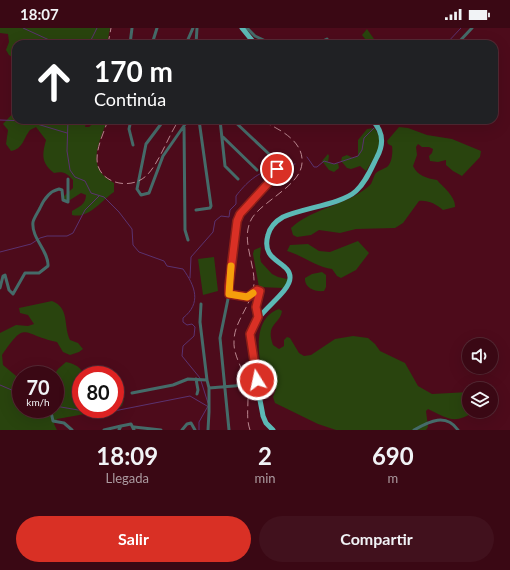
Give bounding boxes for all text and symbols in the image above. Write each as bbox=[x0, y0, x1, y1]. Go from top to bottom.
text: 18:07 bbox=[20, 5, 59, 23]
text: 170 m bbox=[94, 54, 173, 88]
icon: ahead bbox=[28, 56, 80, 108]
text: Continúa bbox=[94, 88, 166, 110]
pin bbox=[260, 152, 294, 186]
icon: arrive bbox=[266, 158, 288, 180]
map controls bbox=[462, 338, 498, 418]
button: sound bbox=[462, 338, 498, 374]
position arrow bbox=[236, 359, 278, 401]
speed limit sign: 80 bbox=[72, 366, 124, 418]
text: 70 bbox=[26, 375, 50, 399]
button: layers bbox=[462, 382, 498, 418]
text: km/h bbox=[26, 396, 50, 408]
text: 18:09 bbox=[96, 441, 158, 470]
text: 2 bbox=[258, 441, 272, 470]
text: 690 bbox=[372, 441, 414, 470]
text: Llegada bbox=[105, 470, 149, 486]
text: min bbox=[255, 470, 276, 486]
text: m bbox=[387, 470, 398, 486]
button: Salir bbox=[16, 516, 251, 562]
button: Compartir bbox=[259, 516, 494, 562]

